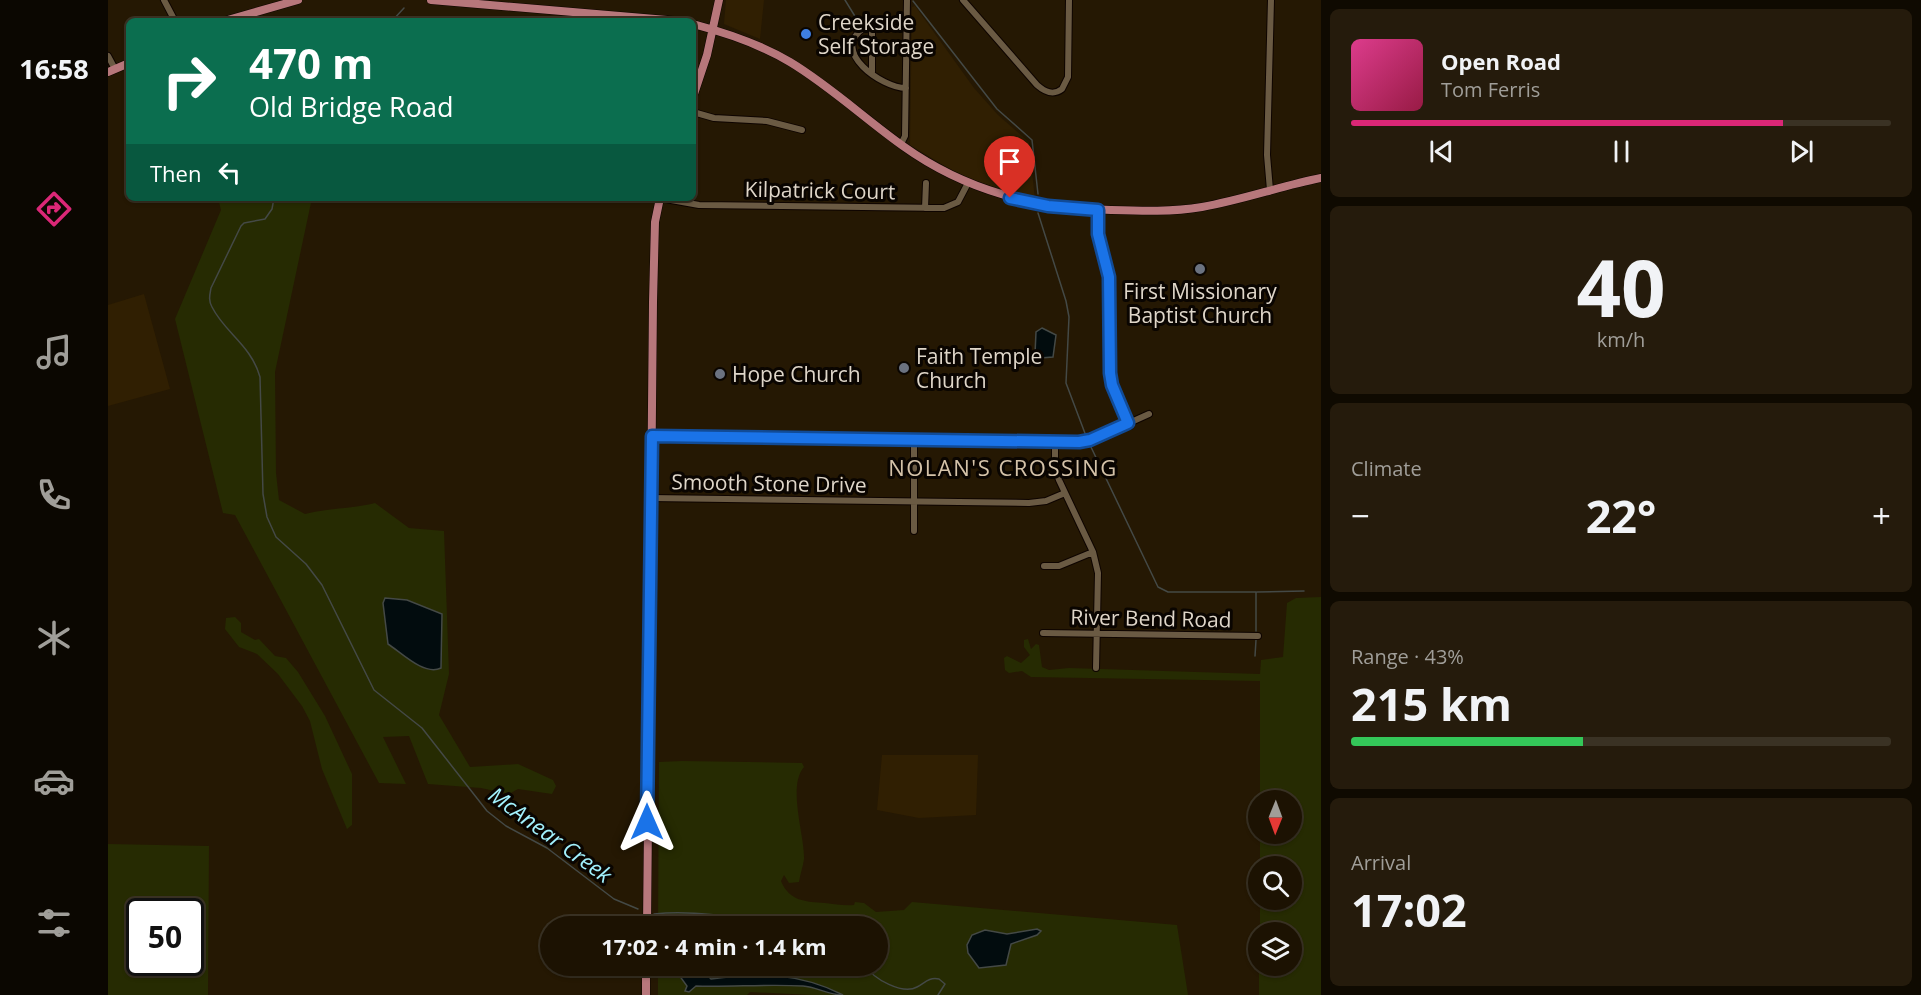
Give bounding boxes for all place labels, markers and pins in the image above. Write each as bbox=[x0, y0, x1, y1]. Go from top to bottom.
place label: Creekside Self Storage bbox=[818, 8, 934, 60]
marker: Creekside Self Storage bbox=[799, 27, 813, 41]
pin bbox=[984, 136, 1035, 198]
marker: First Missionary Baptist Church bbox=[1193, 262, 1207, 276]
place label: First Missionary Baptist Church bbox=[1123, 277, 1277, 329]
place label: Faith Temple Church bbox=[916, 342, 1042, 394]
place label: Hope Church bbox=[732, 360, 861, 388]
marker: Faith Temple Church bbox=[897, 361, 911, 375]
marker: Hope Church bbox=[713, 367, 727, 381]

